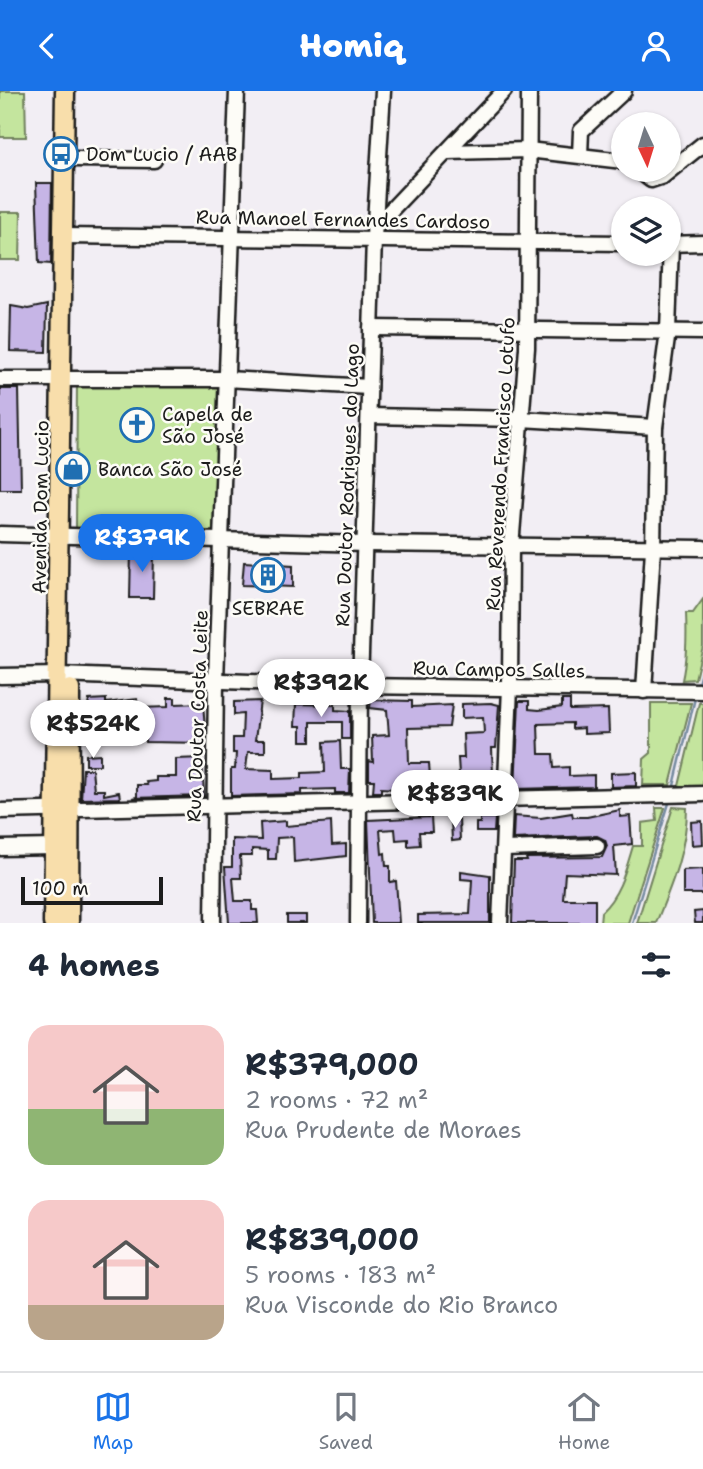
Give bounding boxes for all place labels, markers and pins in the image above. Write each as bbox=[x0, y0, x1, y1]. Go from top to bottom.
bus stop icon: Dom Lucio / AAB bbox=[42, 135, 80, 173]
place label: Dom Lucio / AAB bbox=[86, 142, 237, 167]
place label: Capela de São José bbox=[162, 402, 253, 449]
church icon: Capela de São José bbox=[118, 406, 156, 444]
shop icon: Banca São José bbox=[54, 450, 92, 488]
place label: Banca São José bbox=[98, 457, 242, 482]
pin: R$379K bbox=[85, 515, 199, 574]
building icon: SEBRAE bbox=[249, 556, 287, 594]
place label: SEBRAE bbox=[232, 596, 304, 621]
pin: R$392K bbox=[264, 659, 378, 719]
pin: R$524K bbox=[36, 701, 150, 760]
pin: R$839K bbox=[398, 771, 512, 830]

